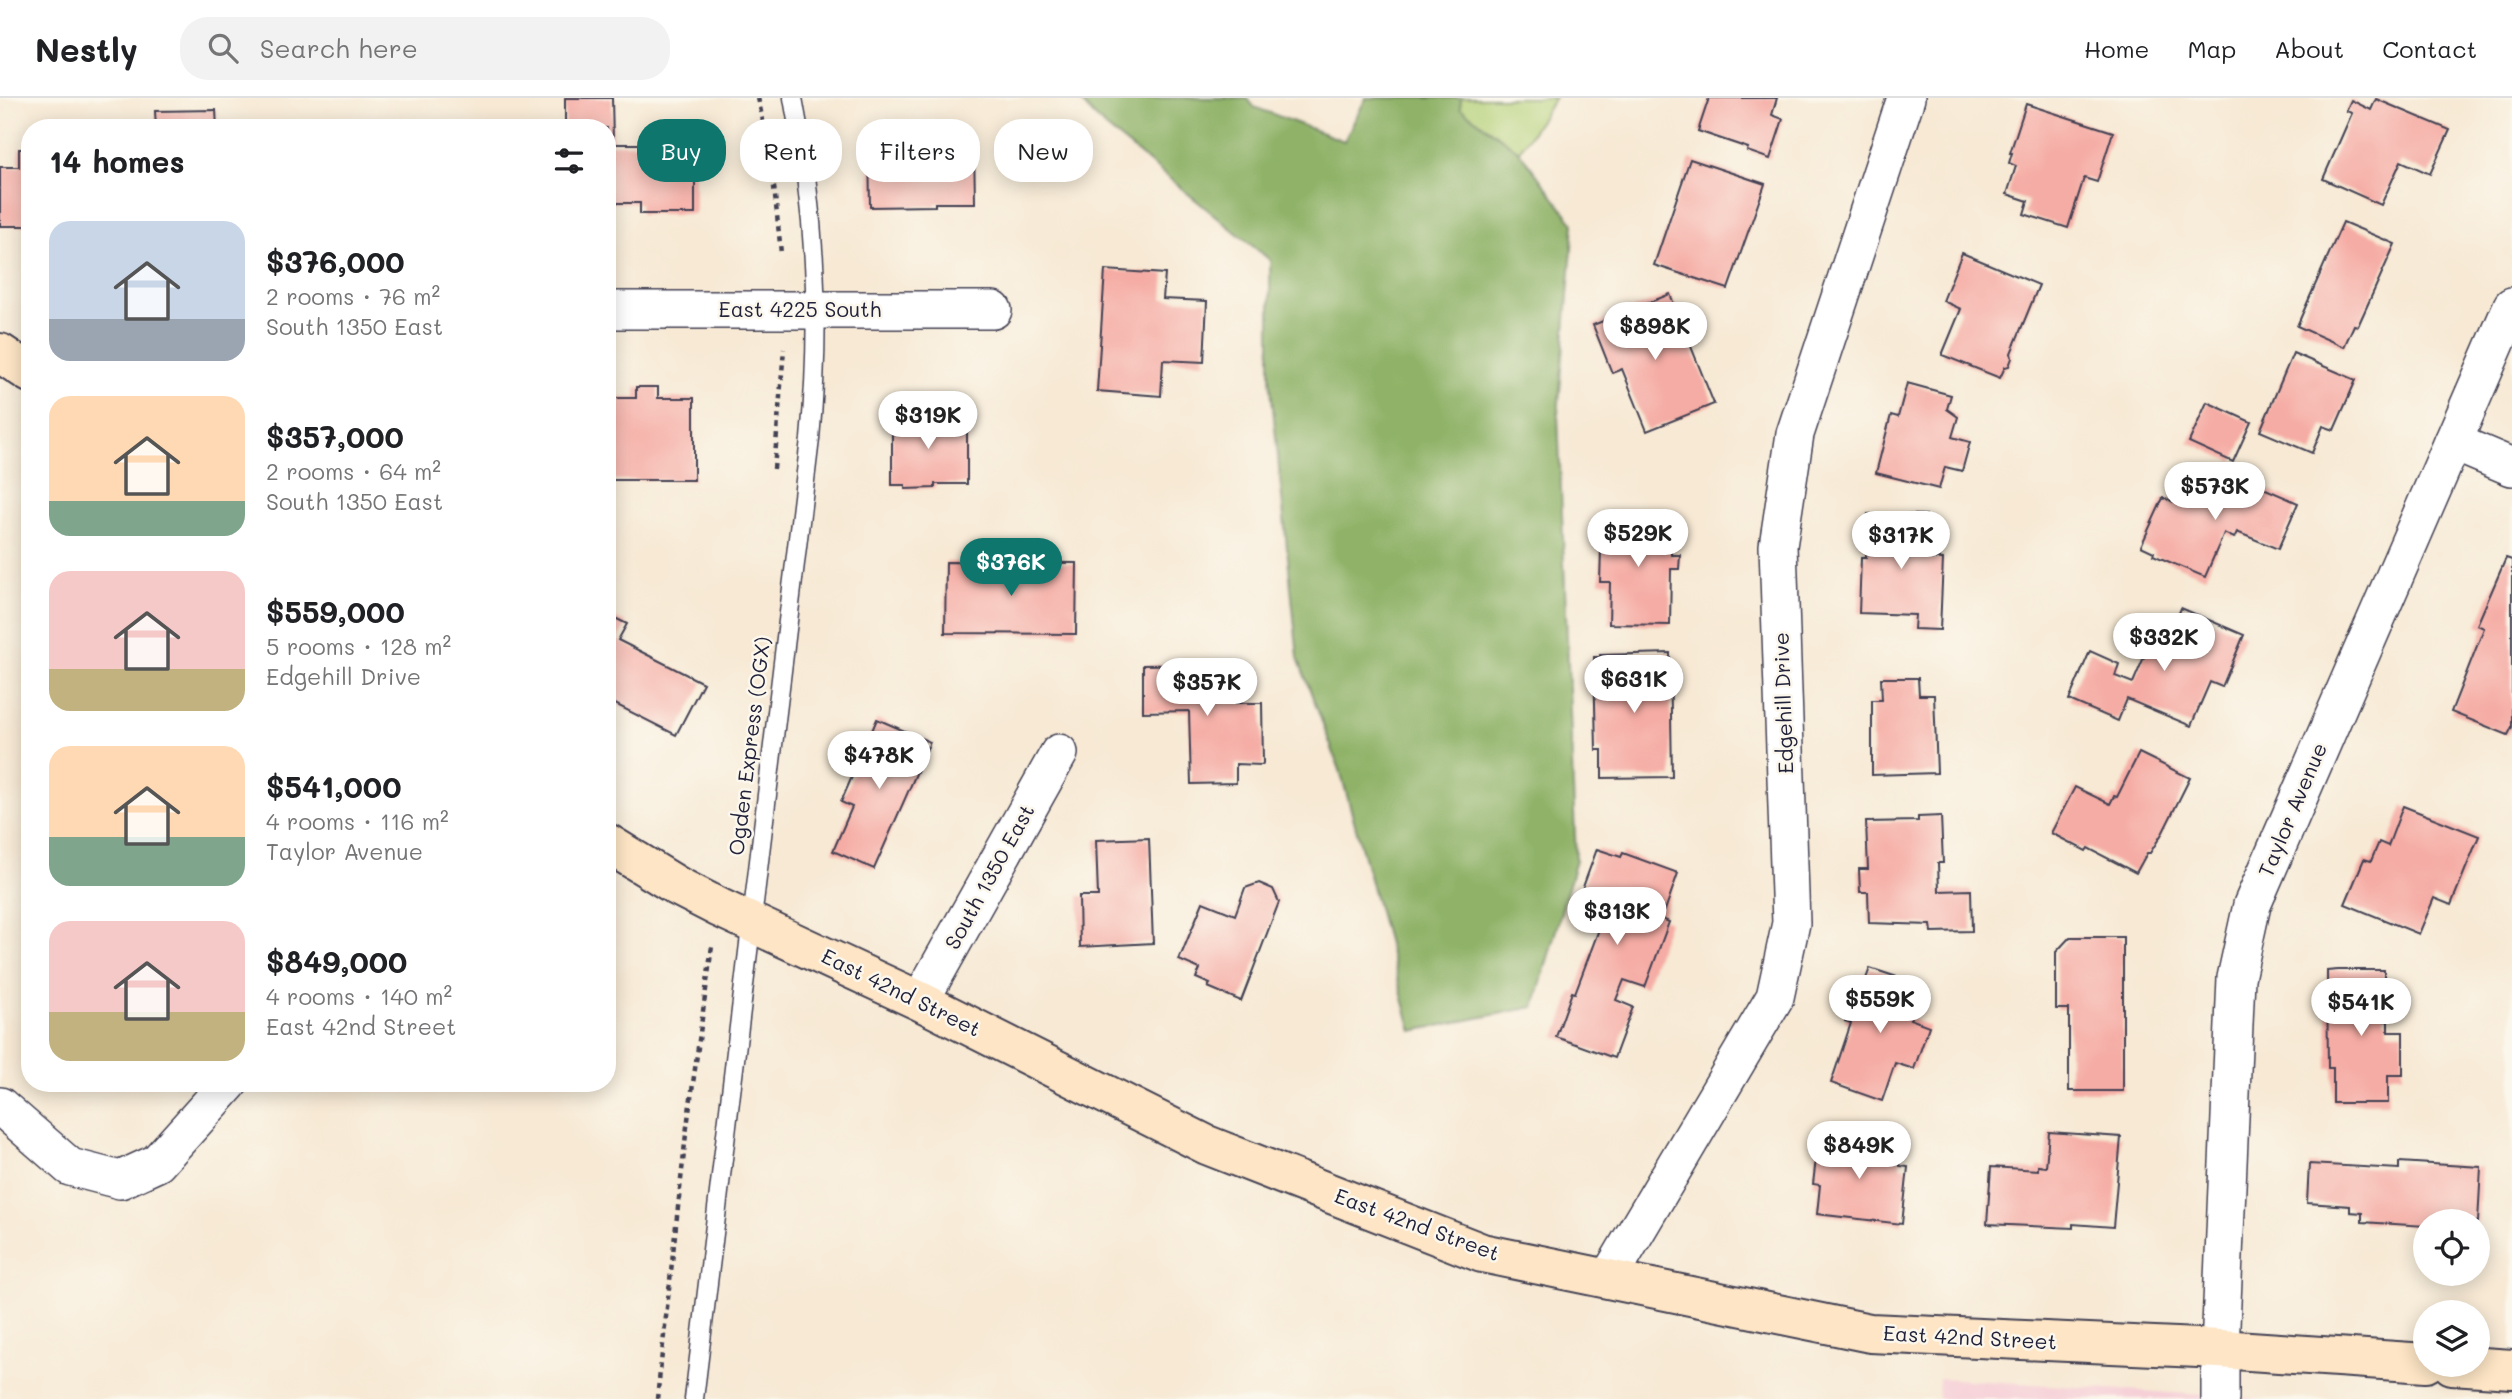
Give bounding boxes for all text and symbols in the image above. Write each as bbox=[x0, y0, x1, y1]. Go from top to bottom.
search box bbox=[180, 17, 670, 80]
text: Nestly bbox=[35, 27, 138, 70]
icon: search bbox=[204, 29, 242, 67]
text: Search here bbox=[260, 31, 418, 65]
text: Home bbox=[2084, 33, 2149, 64]
text: Map bbox=[2187, 33, 2236, 64]
text: About bbox=[2274, 33, 2344, 64]
text: Contact bbox=[2382, 33, 2477, 64]
chip: Buy bbox=[637, 119, 726, 182]
chip: Rent bbox=[740, 119, 842, 182]
chip: Filters bbox=[856, 119, 980, 182]
chip: New bbox=[994, 119, 1093, 182]
text: 14 homes bbox=[49, 141, 185, 181]
icon: filters bbox=[550, 142, 588, 180]
text: $376,000 bbox=[266, 241, 404, 281]
icon: home bbox=[105, 249, 189, 333]
text: 2 rooms · 76 m² bbox=[266, 281, 440, 311]
street label: East 4225 South bbox=[719, 295, 881, 322]
pin: $898K bbox=[1606, 302, 1704, 362]
text: $898K bbox=[1619, 310, 1691, 340]
text: South 1350 East bbox=[266, 311, 443, 341]
pin: $319K bbox=[879, 392, 977, 451]
text: $319K bbox=[894, 399, 962, 429]
text: $357,000 bbox=[266, 416, 404, 456]
icon: home bbox=[105, 424, 189, 508]
text: 2 rooms · 64 m² bbox=[266, 456, 441, 486]
pin: $573K bbox=[2166, 462, 2264, 522]
text: $573K bbox=[2180, 470, 2250, 500]
text: South 1350 East bbox=[266, 486, 443, 516]
pin: $529K bbox=[1589, 510, 1687, 569]
pin: $317K bbox=[1852, 512, 1950, 571]
text: $529K bbox=[1603, 517, 1673, 547]
text: $317K bbox=[1868, 519, 1934, 549]
pin: $376K bbox=[962, 538, 1060, 598]
text: $376K bbox=[976, 546, 1046, 576]
text: $559,000 bbox=[266, 591, 405, 631]
icon: home bbox=[105, 599, 189, 683]
pin: $332K bbox=[2115, 614, 2213, 673]
text: $332K bbox=[2129, 621, 2199, 651]
text: 5 rooms · 128 m² bbox=[266, 631, 451, 661]
street label: Edgehill Drive bbox=[1767, 632, 1798, 774]
street label: Ogden Express (OGX) bbox=[722, 635, 775, 857]
pin: $631K bbox=[1585, 656, 1683, 715]
pin: $357K bbox=[1158, 658, 1256, 718]
text: Edgehill Drive bbox=[266, 661, 421, 691]
text: $631K bbox=[1600, 663, 1668, 693]
text: $357K bbox=[1172, 666, 1242, 696]
pin: $478K bbox=[830, 732, 928, 791]
street label: Taylor Avenue bbox=[2251, 738, 2332, 881]
text: $478K bbox=[843, 739, 915, 769]
text: $541,000 bbox=[266, 766, 401, 806]
icon: home bbox=[105, 774, 189, 858]
street label: South 1350 East bbox=[938, 799, 1040, 954]
text: 4 rooms · 116 m² bbox=[266, 806, 449, 836]
text: Taylor Avenue bbox=[266, 836, 423, 866]
pin: $313K bbox=[1568, 888, 1666, 947]
text: $313K bbox=[1583, 895, 1651, 925]
text: $849,000 bbox=[266, 941, 407, 981]
street label: East 42nd Street bbox=[818, 941, 986, 1042]
icon: home bbox=[105, 949, 189, 1033]
pin: $559K bbox=[1831, 976, 1929, 1035]
pin: $541K bbox=[2312, 978, 2410, 1038]
text: 4 rooms · 140 m² bbox=[266, 981, 452, 1011]
text: $559K bbox=[1845, 983, 1915, 1013]
text: $541K bbox=[2327, 986, 2395, 1016]
text: East 42nd Street bbox=[266, 1011, 456, 1041]
pin: $849K bbox=[1810, 1122, 1908, 1181]
text: $849K bbox=[1823, 1129, 1895, 1159]
street label: East 42nd Street bbox=[1331, 1181, 1504, 1266]
map controls bbox=[2413, 1209, 2490, 1377]
button: locate bbox=[2413, 1209, 2490, 1286]
button: layers bbox=[2413, 1300, 2490, 1377]
street label: East 42nd Street bbox=[1883, 1318, 2058, 1355]

